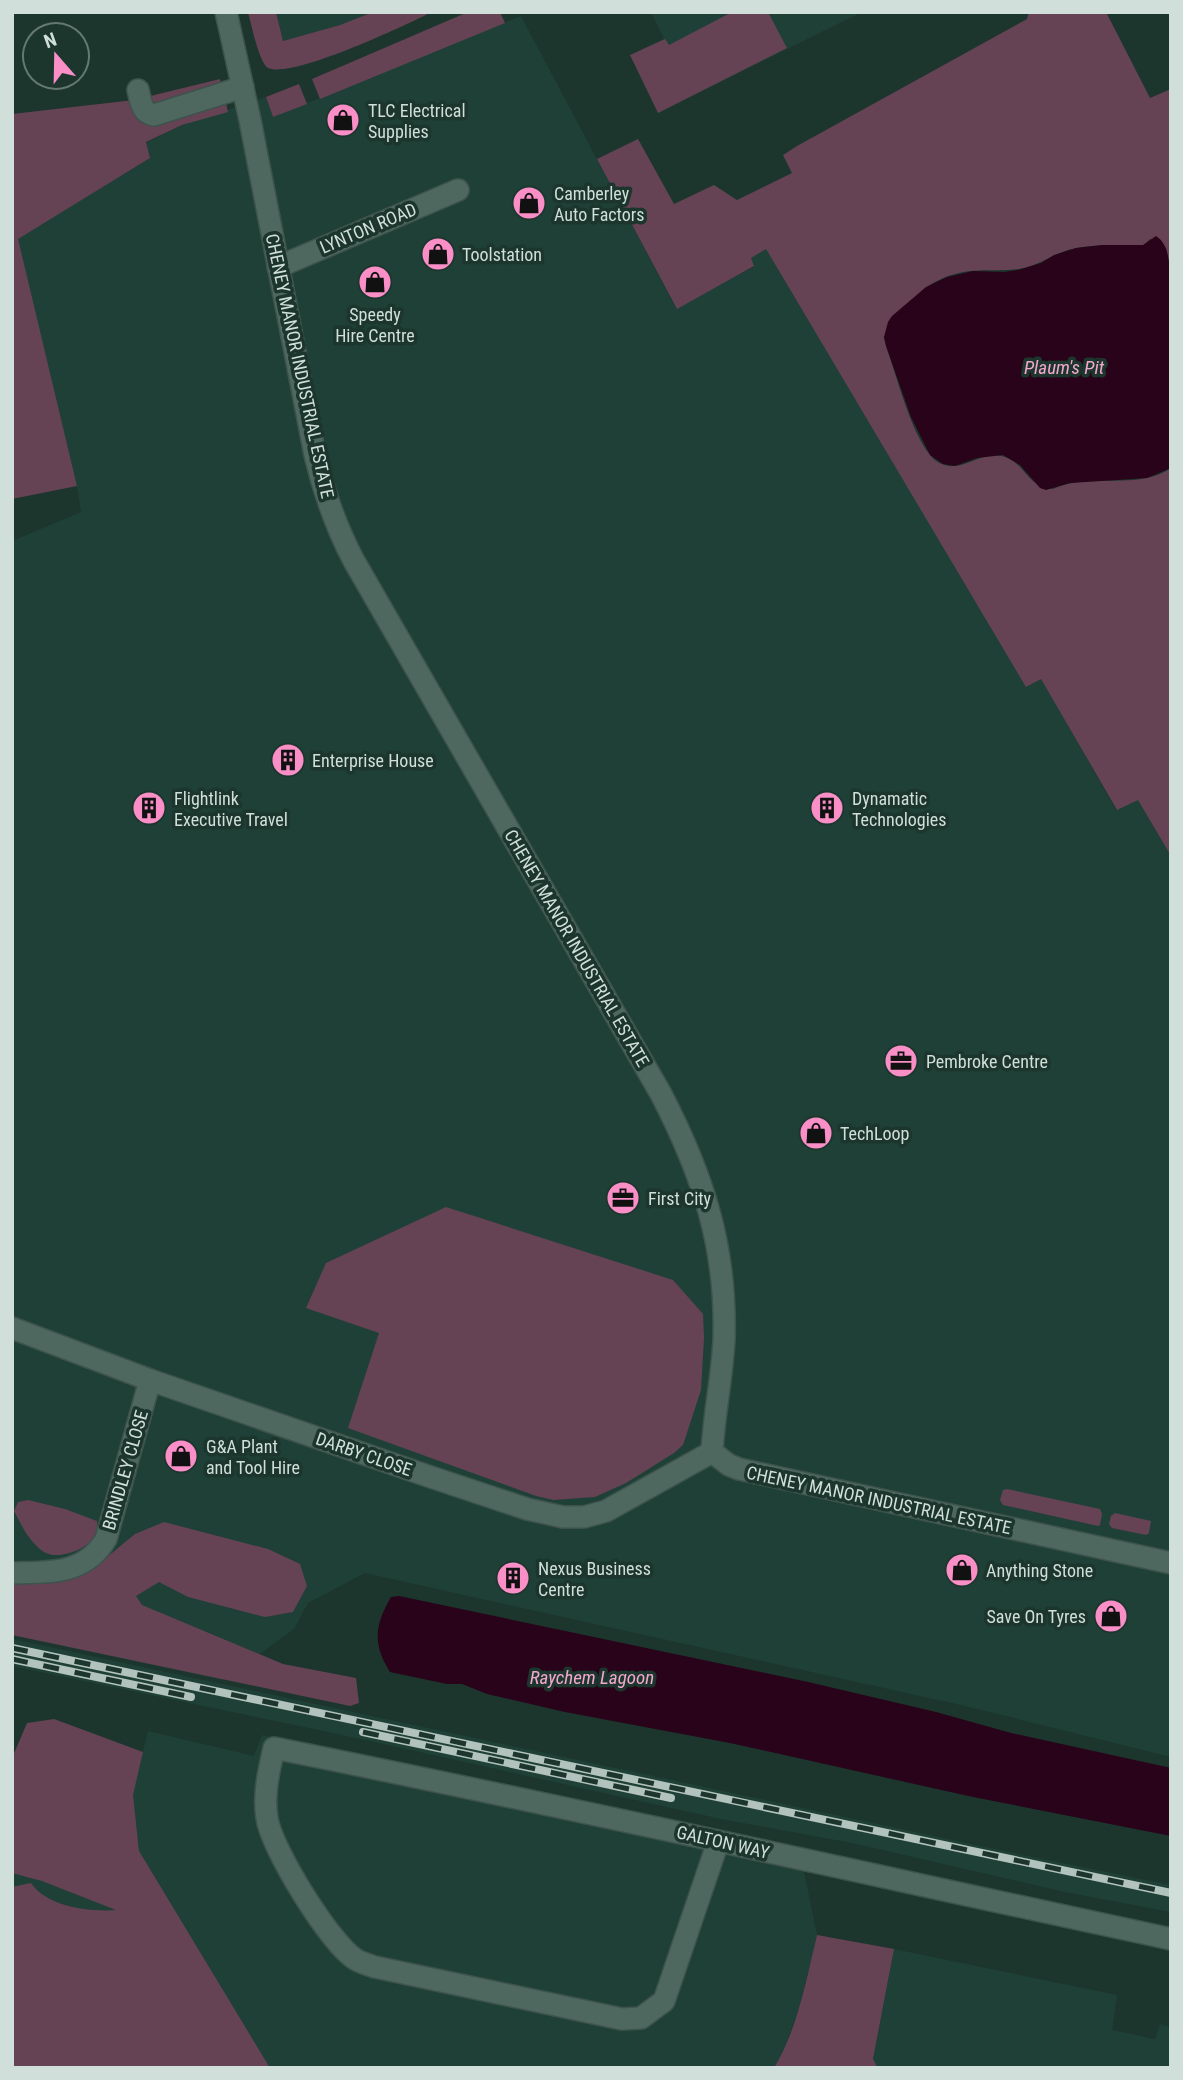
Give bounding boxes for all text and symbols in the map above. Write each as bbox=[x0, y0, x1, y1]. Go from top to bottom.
north arrow bbox=[21, 21, 91, 91]
text: N bbox=[41, 28, 60, 53]
place label: TLC Electrical Supplies bbox=[368, 100, 466, 142]
shop icon: TLC Electrical Supplies bbox=[324, 101, 362, 139]
place label: Camberley Auto Factors bbox=[554, 183, 644, 225]
shop icon: Camberley Auto Factors bbox=[510, 184, 548, 222]
street label: LYNTON ROAD bbox=[317, 198, 419, 258]
street label: CHENEY MANOR INDUSTRIAL ESTATE bbox=[262, 232, 338, 500]
shop icon: Toolstation bbox=[419, 235, 457, 273]
place label: Toolstation bbox=[462, 244, 542, 265]
shop icon: Speedy Hire Centre bbox=[356, 263, 394, 301]
place label: Speedy Hire Centre bbox=[335, 304, 415, 346]
water label: Plaum's Pit bbox=[1024, 356, 1105, 379]
building icon: Enterprise House bbox=[269, 741, 307, 779]
place label: Enterprise House bbox=[312, 750, 434, 771]
place label: Flightlink Executive Travel bbox=[174, 788, 288, 830]
place label: Dynamatic Technologies bbox=[852, 788, 947, 830]
building icon: Flightlink Executive Travel bbox=[130, 789, 168, 827]
building icon: Dynamatic Technologies bbox=[808, 789, 846, 827]
street label: CHENEY MANOR INDUSTRIAL ESTATE bbox=[500, 826, 654, 1070]
office icon: Pembroke Centre bbox=[882, 1042, 920, 1080]
place label: Pembroke Centre bbox=[926, 1051, 1048, 1072]
shop icon: TechLoop bbox=[797, 1114, 835, 1152]
place label: TechLoop bbox=[840, 1123, 910, 1144]
office icon: First City bbox=[604, 1179, 642, 1217]
place label: First City bbox=[648, 1188, 712, 1209]
street label: BRINDLEY CLOSE bbox=[98, 1408, 152, 1532]
street label: DARBY CLOSE bbox=[313, 1428, 415, 1480]
place label: G&A Plant and Tool Hire bbox=[206, 1436, 300, 1478]
shop icon: G&A Plant and Tool Hire bbox=[162, 1437, 200, 1475]
street label: CHENEY MANOR INDUSTRIAL ESTATE bbox=[745, 1462, 1013, 1538]
shop icon: Anything Stone bbox=[943, 1551, 981, 1589]
place label: Nexus Business Centre bbox=[538, 1558, 651, 1600]
building icon: Nexus Business Centre bbox=[494, 1559, 532, 1597]
place label: Anything Stone bbox=[986, 1560, 1093, 1581]
shop icon: Save On Tyres bbox=[1092, 1597, 1130, 1635]
place label: Save On Tyres bbox=[987, 1606, 1086, 1627]
water label: Raychem Lagoon bbox=[530, 1666, 654, 1689]
street label: GALTON WAY bbox=[674, 1821, 772, 1863]

